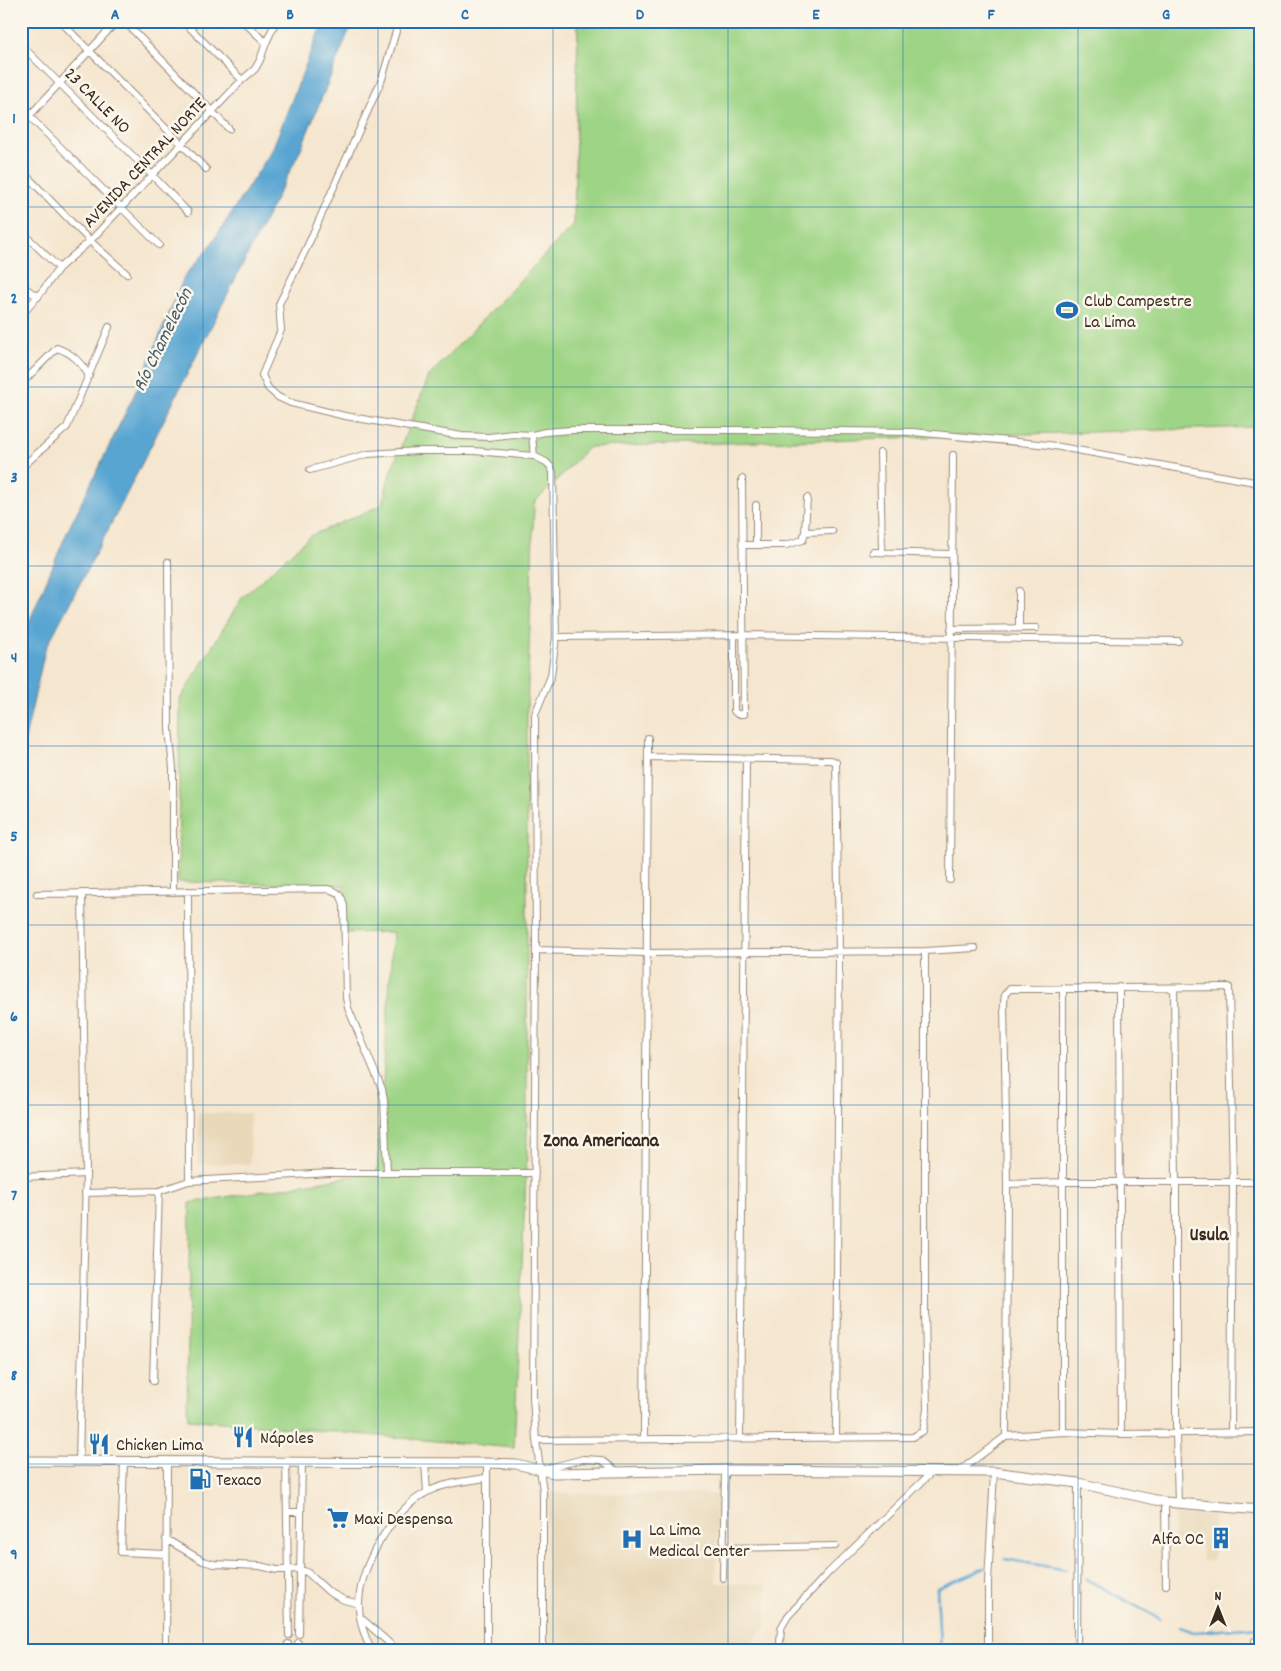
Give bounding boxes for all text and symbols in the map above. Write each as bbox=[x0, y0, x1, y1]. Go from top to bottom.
text: A bbox=[111, 4, 120, 27]
text: B bbox=[286, 4, 294, 27]
text: C bbox=[461, 4, 469, 27]
text: D bbox=[636, 4, 645, 27]
text: E bbox=[812, 4, 820, 27]
text: F bbox=[987, 4, 995, 27]
text: G bbox=[1162, 4, 1170, 27]
street label: 23 CALLE NO bbox=[57, 63, 135, 141]
street label: AVENIDA CENTRAL NORTE bbox=[78, 93, 213, 235]
text: 1 bbox=[12, 108, 16, 131]
water label: Río Chamelecón bbox=[128, 283, 201, 397]
text: 2 bbox=[11, 288, 18, 311]
place label: Club Campestre La Lima bbox=[1084, 290, 1192, 336]
sports icon: Club Campestre La Lima bbox=[1054, 297, 1080, 323]
text: 3 bbox=[10, 467, 18, 490]
text: 4 bbox=[11, 647, 17, 670]
text: 5 bbox=[10, 826, 18, 849]
text: 6 bbox=[10, 1006, 18, 1029]
district label: Zona Americana bbox=[543, 1129, 660, 1156]
text: 7 bbox=[11, 1185, 17, 1208]
district label: Usula bbox=[1190, 1223, 1229, 1250]
text: 8 bbox=[11, 1365, 18, 1388]
restaurant icon: Nápoles bbox=[230, 1424, 256, 1450]
place label: Nápoles bbox=[260, 1427, 314, 1452]
restaurant icon: Chicken Lima bbox=[86, 1431, 112, 1457]
place label: Chicken Lima bbox=[116, 1434, 203, 1459]
fuel station icon: Texaco bbox=[187, 1466, 213, 1492]
place label: Texaco bbox=[216, 1469, 262, 1494]
supermarket icon: Maxi Despensa bbox=[325, 1505, 351, 1531]
place label: Maxi Despensa bbox=[354, 1508, 453, 1533]
place label: La Lima Medical Center bbox=[649, 1519, 750, 1565]
building icon: Alfa OC bbox=[1208, 1525, 1234, 1551]
hospital icon: La Lima Medical Center bbox=[619, 1526, 645, 1552]
place label: Alfa OC bbox=[1152, 1528, 1204, 1553]
text: 9 bbox=[10, 1544, 18, 1567]
north arrow bbox=[1194, 1584, 1244, 1634]
text: N bbox=[1215, 1587, 1222, 1607]

